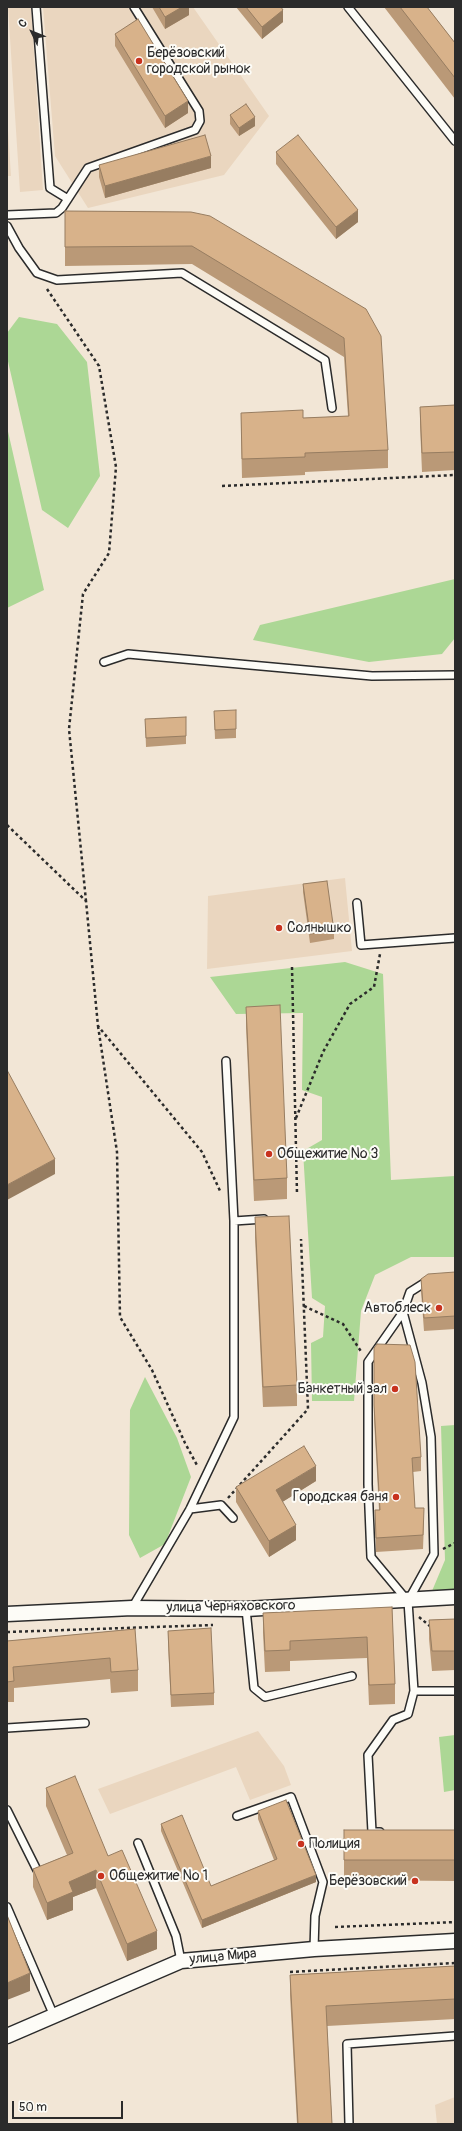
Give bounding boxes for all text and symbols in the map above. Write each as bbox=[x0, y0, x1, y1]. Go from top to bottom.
north arrow bbox=[12, 12, 52, 52]
text: С bbox=[16, 17, 30, 30]
place label: Берёзовский городской рынок bbox=[147, 45, 251, 78]
marker: Берёзовский городской рынок bbox=[134, 56, 144, 66]
place label: Солнышко bbox=[287, 920, 351, 936]
marker: Солнышко bbox=[274, 923, 284, 933]
place label: Общежитие № 3 bbox=[277, 1146, 378, 1162]
marker: Общежитие № 3 bbox=[264, 1149, 274, 1159]
place label: Автоблеск bbox=[364, 1300, 431, 1316]
marker: Автоблеск bbox=[434, 1303, 444, 1313]
place label: Банкетный зал bbox=[298, 1381, 387, 1397]
marker: Банкетный зал bbox=[390, 1384, 400, 1394]
place label: Городская баня bbox=[293, 1489, 388, 1505]
marker: Городская баня bbox=[391, 1492, 401, 1502]
street label: улица Черняховского bbox=[166, 1597, 296, 1617]
place label: Полиция bbox=[309, 1836, 360, 1852]
marker: Полиция bbox=[296, 1839, 306, 1849]
place label: Общежитие № 1 bbox=[109, 1868, 208, 1884]
marker: Общежитие № 1 bbox=[96, 1871, 106, 1881]
place label: Берёзовский bbox=[329, 1873, 407, 1889]
marker: Берёзовский bbox=[410, 1876, 420, 1886]
street label: улица Мира bbox=[189, 1946, 257, 1968]
scale bar bbox=[14, 2093, 125, 2119]
text: 50 m bbox=[19, 2100, 47, 2115]

